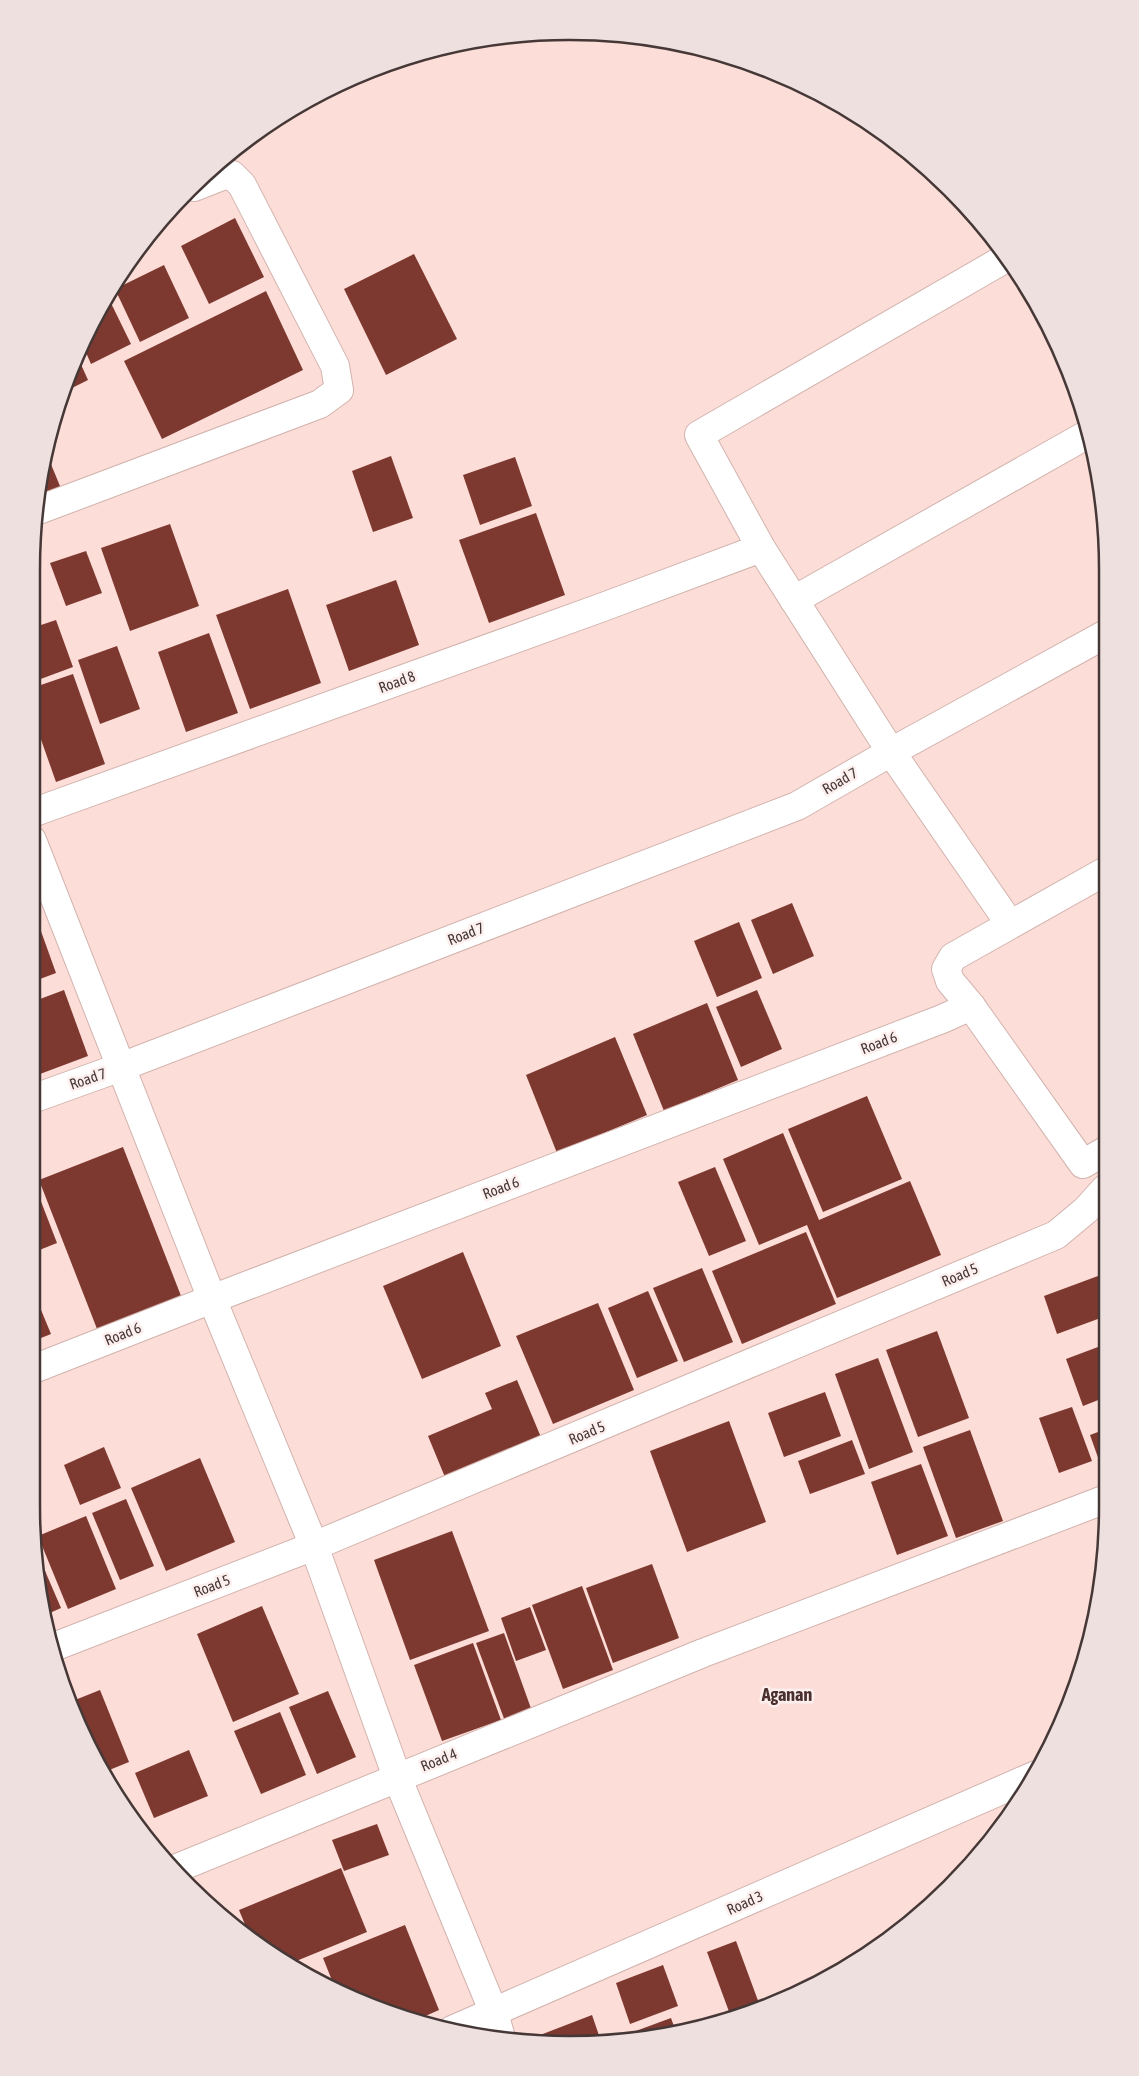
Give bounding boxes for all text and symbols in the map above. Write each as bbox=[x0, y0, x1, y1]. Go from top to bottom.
street label: Road 8 bbox=[376, 667, 417, 696]
street label: Road 7 bbox=[819, 764, 860, 797]
street label: Road 7 bbox=[445, 919, 486, 948]
street label: Road 6 bbox=[858, 1028, 899, 1057]
street label: Road 7 bbox=[67, 1064, 108, 1093]
street label: Road 6 bbox=[480, 1173, 521, 1202]
street label: Road 5 bbox=[939, 1259, 981, 1290]
street label: Road 6 bbox=[102, 1319, 143, 1348]
street label: Road 5 bbox=[566, 1417, 608, 1448]
street label: Road 5 bbox=[191, 1571, 232, 1600]
district label: Aganan bbox=[761, 1684, 812, 1705]
street label: Road 4 bbox=[418, 1745, 459, 1774]
street label: Road 3 bbox=[724, 1887, 765, 1918]

